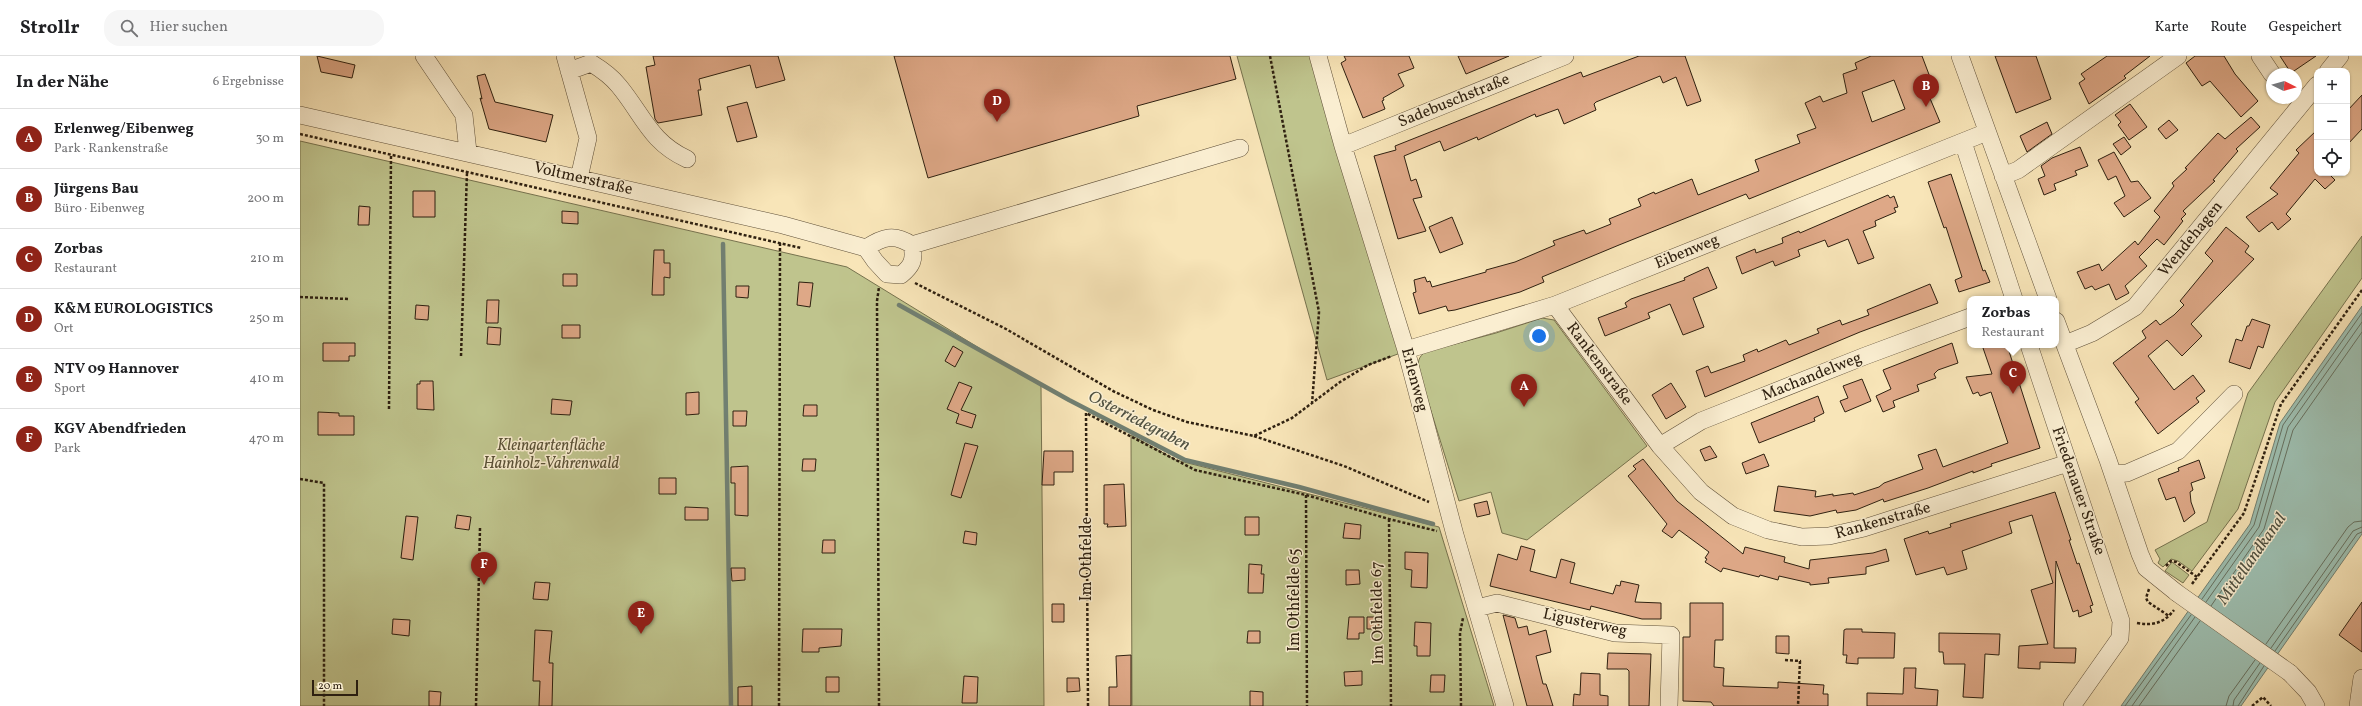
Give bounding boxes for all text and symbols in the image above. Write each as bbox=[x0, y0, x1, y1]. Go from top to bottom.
search box bbox=[104, 10, 384, 46]
text: Strollr bbox=[20, 15, 80, 41]
icon: search bbox=[118, 17, 140, 39]
text: Hier suchen bbox=[150, 17, 228, 38]
text: Karte bbox=[2155, 18, 2189, 37]
text: Route bbox=[2211, 18, 2247, 37]
text: Gespeichert bbox=[2269, 18, 2342, 37]
north arrow bbox=[2266, 68, 2302, 104]
map controls bbox=[2314, 68, 2350, 176]
button: + bbox=[2314, 68, 2350, 104]
street label: Sadebuschstraße bbox=[1395, 69, 1513, 133]
text: In der Nähe bbox=[16, 71, 109, 94]
text: 6 Ergebnisse bbox=[213, 73, 284, 91]
pin: B bbox=[1913, 74, 1939, 107]
pin: D bbox=[984, 89, 1010, 122]
button: − bbox=[2314, 104, 2350, 140]
text: Erlenweg/Eibenweg bbox=[54, 119, 194, 140]
text: A bbox=[24, 130, 34, 148]
text: 30 m bbox=[256, 130, 284, 148]
text: Park · Rankenstraße bbox=[54, 140, 168, 158]
button: locate bbox=[2314, 140, 2350, 176]
street label: Voltmerstraße bbox=[531, 157, 635, 201]
text: Jürgens Bau bbox=[54, 179, 139, 200]
text: B bbox=[25, 190, 33, 208]
text: 200 m bbox=[247, 190, 284, 208]
street label: Wendehagen bbox=[2154, 197, 2228, 281]
text: Büro · Eibenweg bbox=[54, 200, 145, 218]
street label: Eibenweg bbox=[1652, 229, 1722, 275]
text: Zorbas bbox=[54, 239, 103, 260]
text: C bbox=[25, 250, 33, 268]
text: 210 m bbox=[250, 250, 284, 268]
text: Restaurant bbox=[54, 260, 117, 278]
popup bbox=[1967, 296, 2059, 348]
text: K&M EUROLOGISTICS bbox=[54, 299, 213, 320]
text: Zorbas bbox=[1982, 303, 2030, 324]
text: D bbox=[24, 310, 34, 328]
text: 250 m bbox=[249, 310, 284, 328]
street label: Rankenstraße bbox=[1561, 318, 1637, 410]
text: Ort bbox=[54, 320, 74, 338]
text: Restaurant bbox=[1982, 324, 2044, 342]
your location bbox=[1529, 326, 1549, 346]
street label: Erlenweg bbox=[1395, 345, 1433, 415]
street label: Machandelweg bbox=[1759, 347, 1865, 407]
text: NTV 09 Hannover bbox=[54, 359, 179, 380]
pin: C bbox=[2000, 361, 2026, 394]
text: E bbox=[25, 370, 33, 388]
text: 410 m bbox=[249, 370, 284, 388]
pin: A bbox=[1511, 374, 1537, 407]
text: Sport bbox=[54, 380, 86, 398]
water label: Osterriedegraben bbox=[1084, 385, 1194, 457]
text: KGV Abendfrieden bbox=[54, 419, 186, 440]
street label: Friedenauer Straße bbox=[2046, 424, 2110, 558]
text: F bbox=[25, 430, 33, 448]
text: 470 m bbox=[249, 430, 284, 448]
park label: Kleingartenfläche Hainholz-Vahrenwald bbox=[483, 435, 619, 475]
text: Park bbox=[54, 440, 81, 458]
street label: Rankenstraße bbox=[1833, 497, 1933, 545]
water label: Mittellandkanal bbox=[2211, 509, 2292, 610]
street label: Im Othfelde bbox=[1076, 517, 1098, 601]
street label: Im Othfelde 65 bbox=[1284, 548, 1306, 652]
pin: F bbox=[471, 552, 497, 585]
street label: Im Othfelde 67 bbox=[1366, 561, 1390, 665]
pin: E bbox=[628, 601, 654, 634]
street label: Ligusterweg bbox=[1541, 603, 1629, 643]
scale bar bbox=[312, 678, 358, 697]
text: 20 m bbox=[318, 679, 342, 694]

